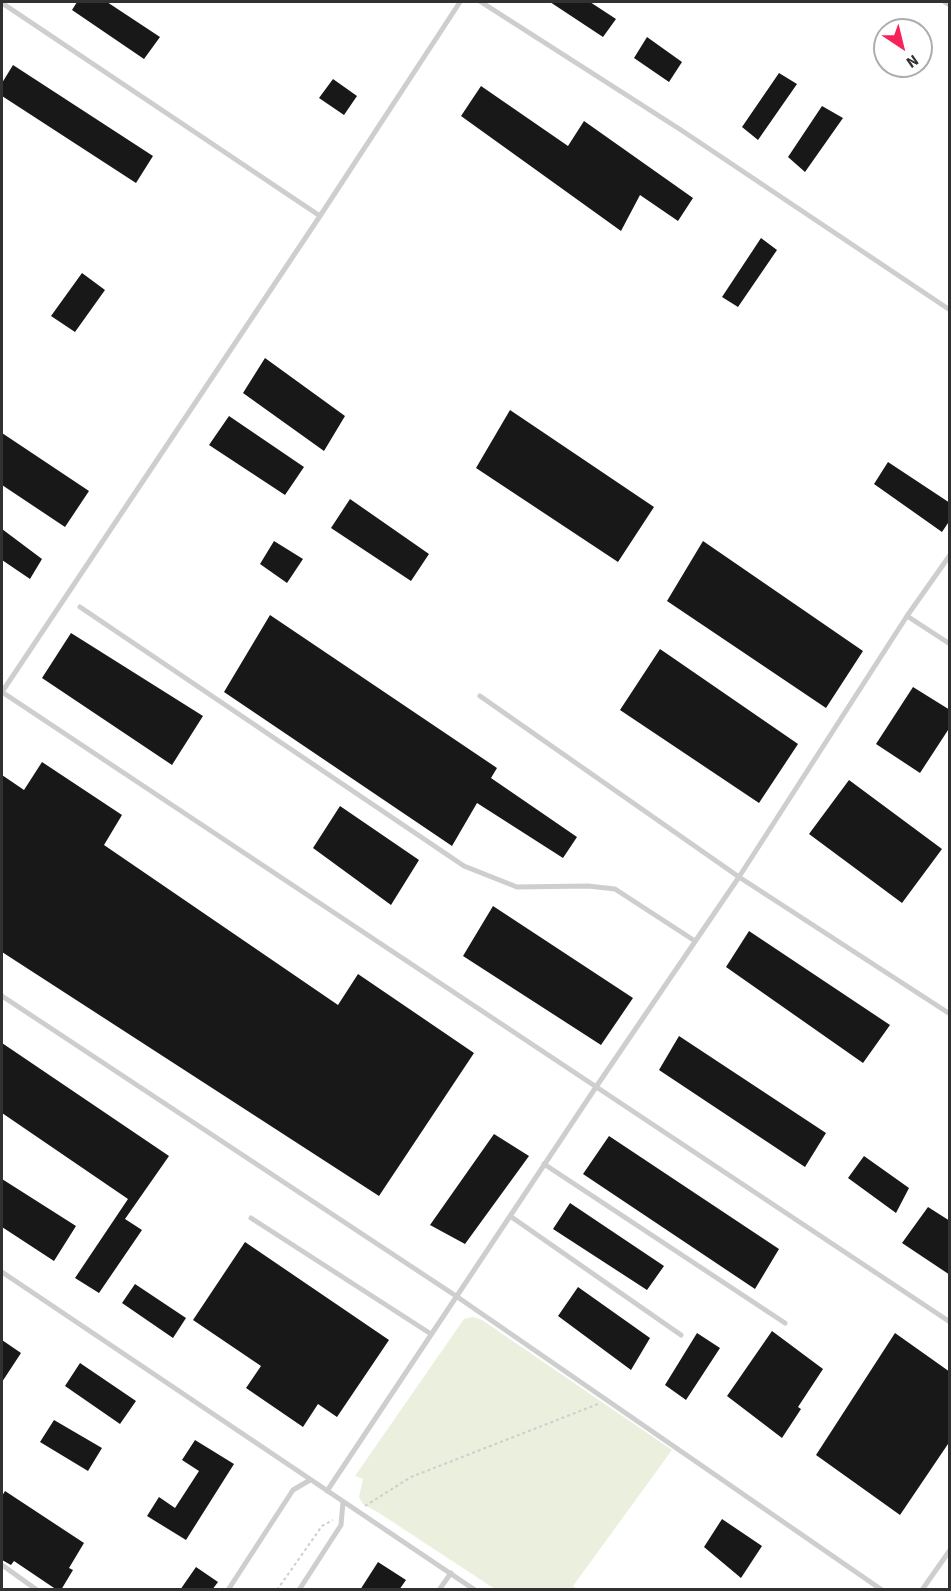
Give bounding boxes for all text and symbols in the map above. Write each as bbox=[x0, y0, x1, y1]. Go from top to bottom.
north arrow bbox=[873, 18, 933, 78]
text: N bbox=[902, 49, 923, 73]

